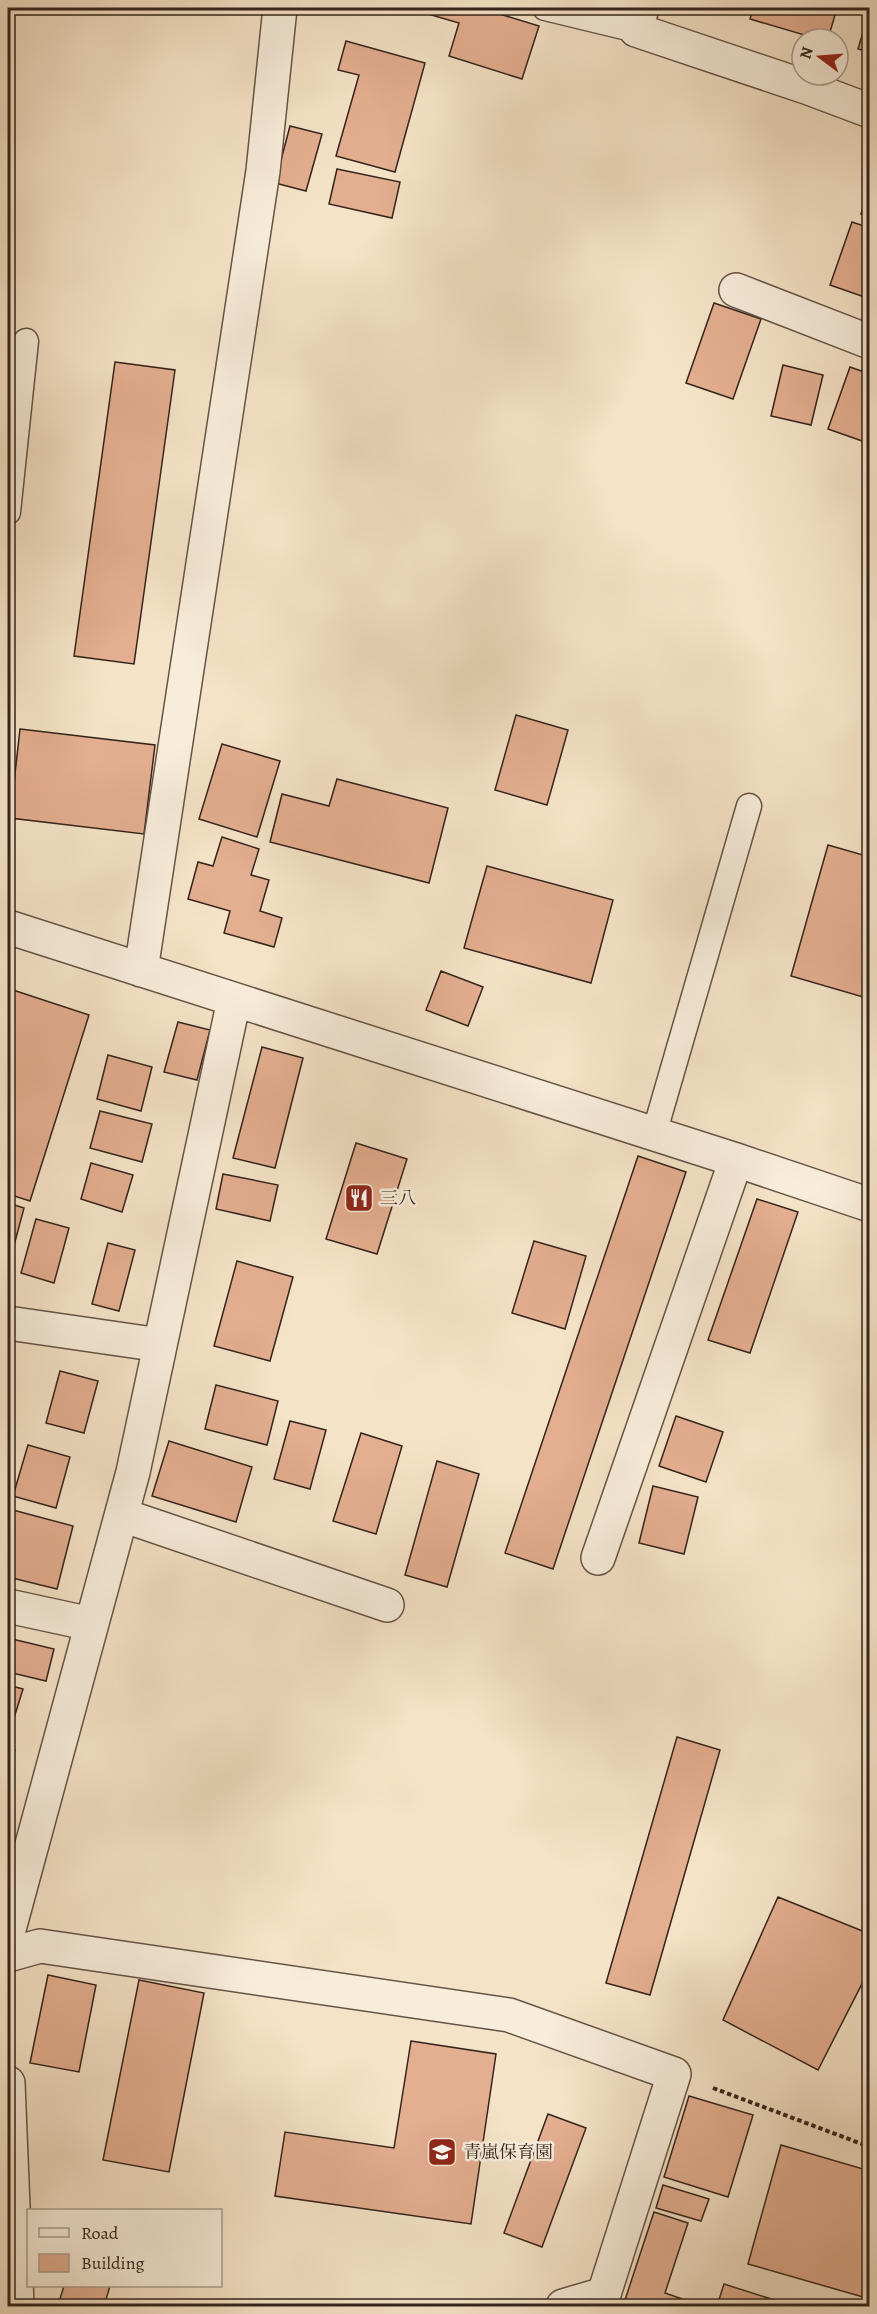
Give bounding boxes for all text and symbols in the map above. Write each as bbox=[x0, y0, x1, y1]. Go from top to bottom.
north arrow bbox=[790, 27, 850, 87]
text: N bbox=[794, 44, 819, 62]
restaurant icon: 三八 bbox=[343, 1182, 375, 1214]
place label: 三八 bbox=[380, 1186, 416, 1210]
school or university icon: 青嵐保育園 bbox=[426, 2136, 458, 2168]
place label: 青嵐保育園 bbox=[463, 2140, 553, 2164]
legend bbox=[27, 2209, 222, 2287]
text: Road bbox=[81, 2221, 119, 2245]
text: Building bbox=[81, 2251, 145, 2275]

